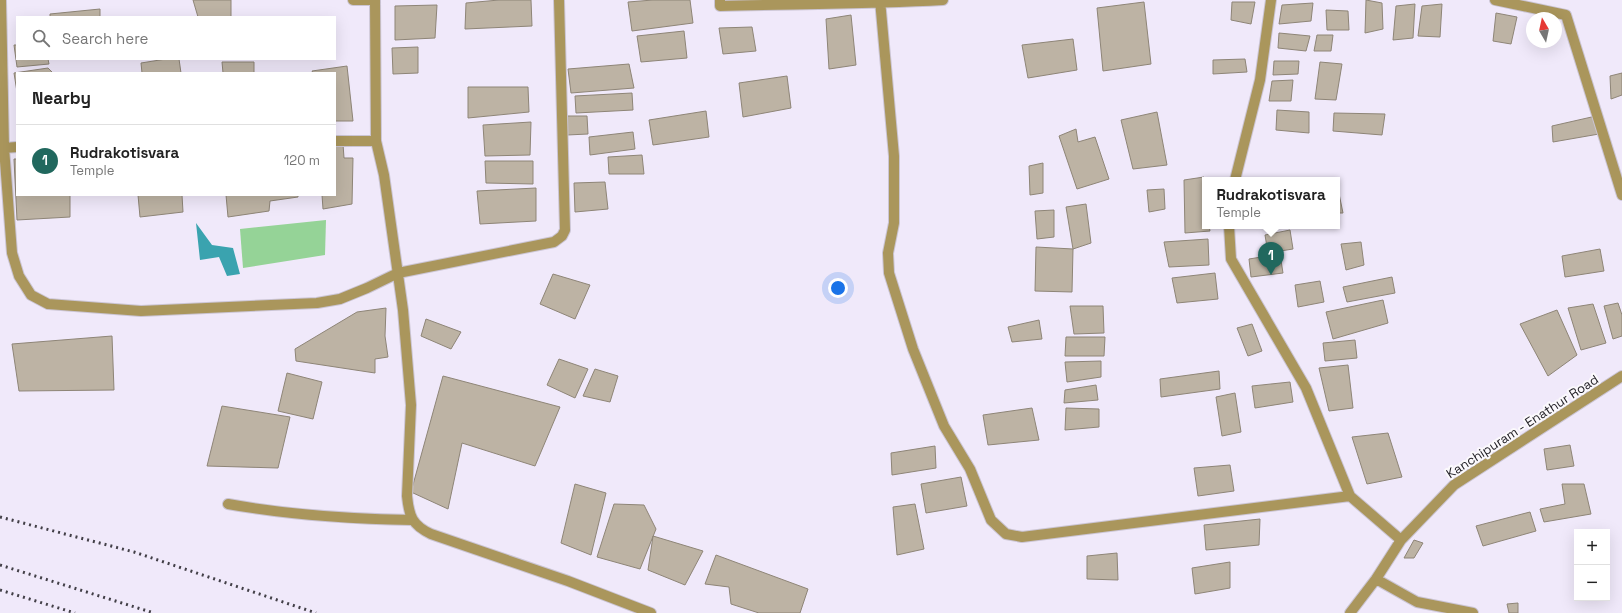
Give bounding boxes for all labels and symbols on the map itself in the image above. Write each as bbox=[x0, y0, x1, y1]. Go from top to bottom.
north arrow bbox=[1526, 12, 1562, 48]
pin: 1 bbox=[1258, 242, 1284, 275]
your location bbox=[828, 278, 848, 298]
street label: Kanchipuram - Enathur Road bbox=[1443, 371, 1602, 482]

